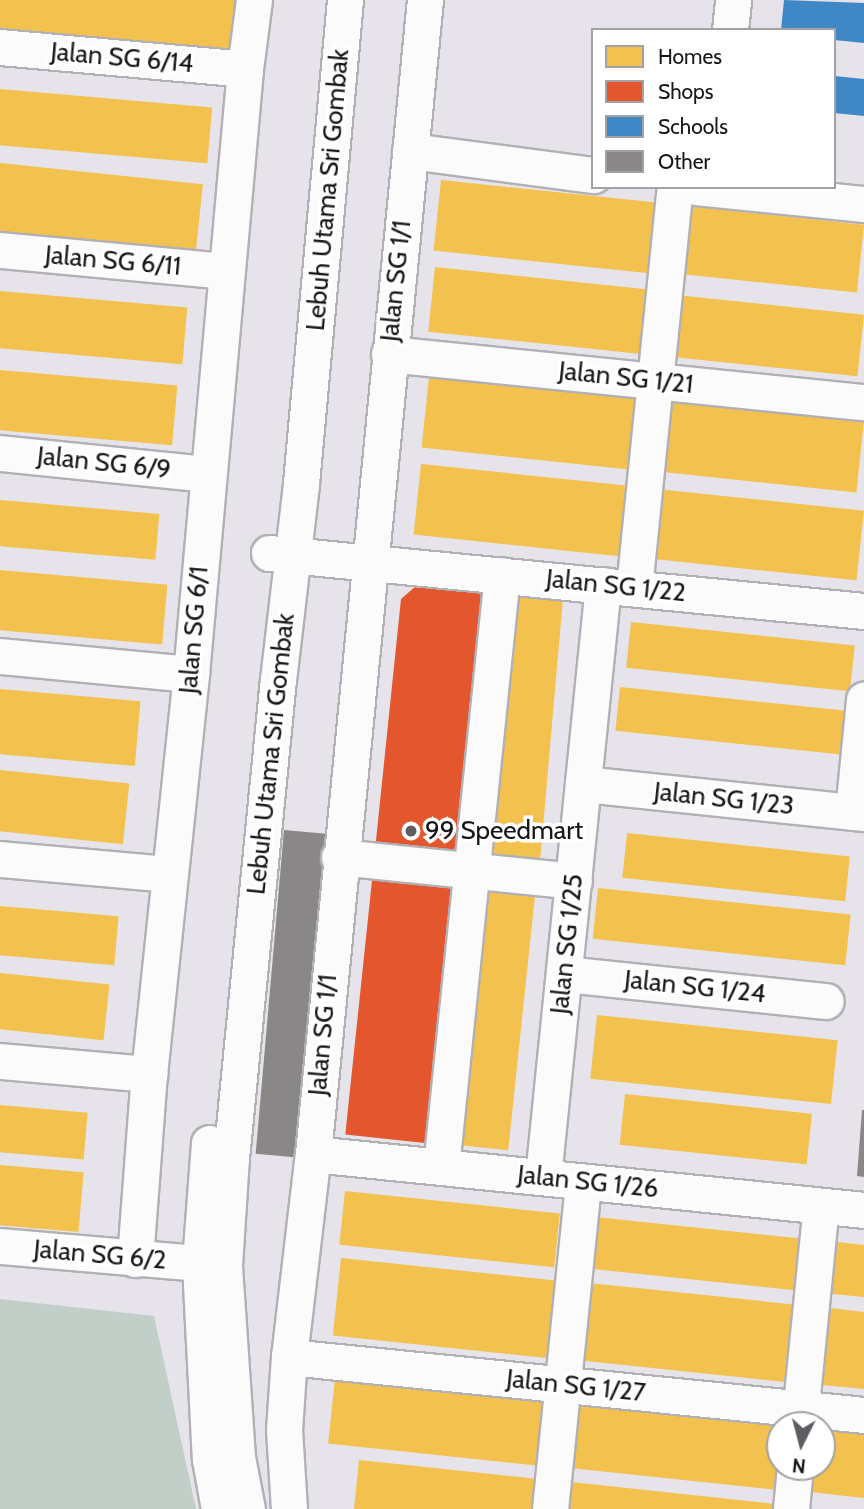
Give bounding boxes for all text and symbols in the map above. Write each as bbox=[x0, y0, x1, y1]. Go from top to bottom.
legend bbox=[591, 28, 836, 189]
street label: Jalan SG 6/14 bbox=[49, 36, 195, 80]
text: Homes bbox=[658, 44, 722, 69]
street label: Lebuh Utama Sri Gombak bbox=[300, 48, 356, 332]
text: Shops bbox=[658, 79, 713, 104]
text: Schools bbox=[658, 114, 728, 139]
text: Other bbox=[658, 149, 710, 174]
street label: Jalan SG 1/1 bbox=[374, 219, 418, 343]
street label: Jalan SG 6/11 bbox=[44, 240, 182, 282]
street label: Jalan SG 1/21 bbox=[557, 355, 695, 401]
street label: Jalan SG 6/9 bbox=[36, 440, 172, 486]
street label: Jalan SG 1/22 bbox=[545, 563, 687, 609]
street label: Jalan SG 6/1 bbox=[173, 565, 215, 695]
street label: Lebuh Utama Sri Gombak bbox=[241, 612, 301, 896]
street label: Jalan SG 1/23 bbox=[652, 776, 796, 822]
place label: 99 Speedmart bbox=[425, 815, 583, 847]
marker: 99 Speedmart bbox=[403, 823, 419, 839]
street label: Jalan SG 1/25 bbox=[544, 872, 590, 1016]
street label: Jalan SG 1/24 bbox=[623, 964, 767, 1010]
street label: Jalan SG 1/1 bbox=[302, 973, 344, 1097]
street label: Jalan SG 1/26 bbox=[516, 1159, 660, 1205]
street label: Jalan SG 6/2 bbox=[32, 1234, 168, 1276]
street label: Jalan SG 1/27 bbox=[505, 1363, 647, 1409]
north arrow bbox=[766, 1411, 836, 1481]
text: N bbox=[791, 1453, 807, 1478]

